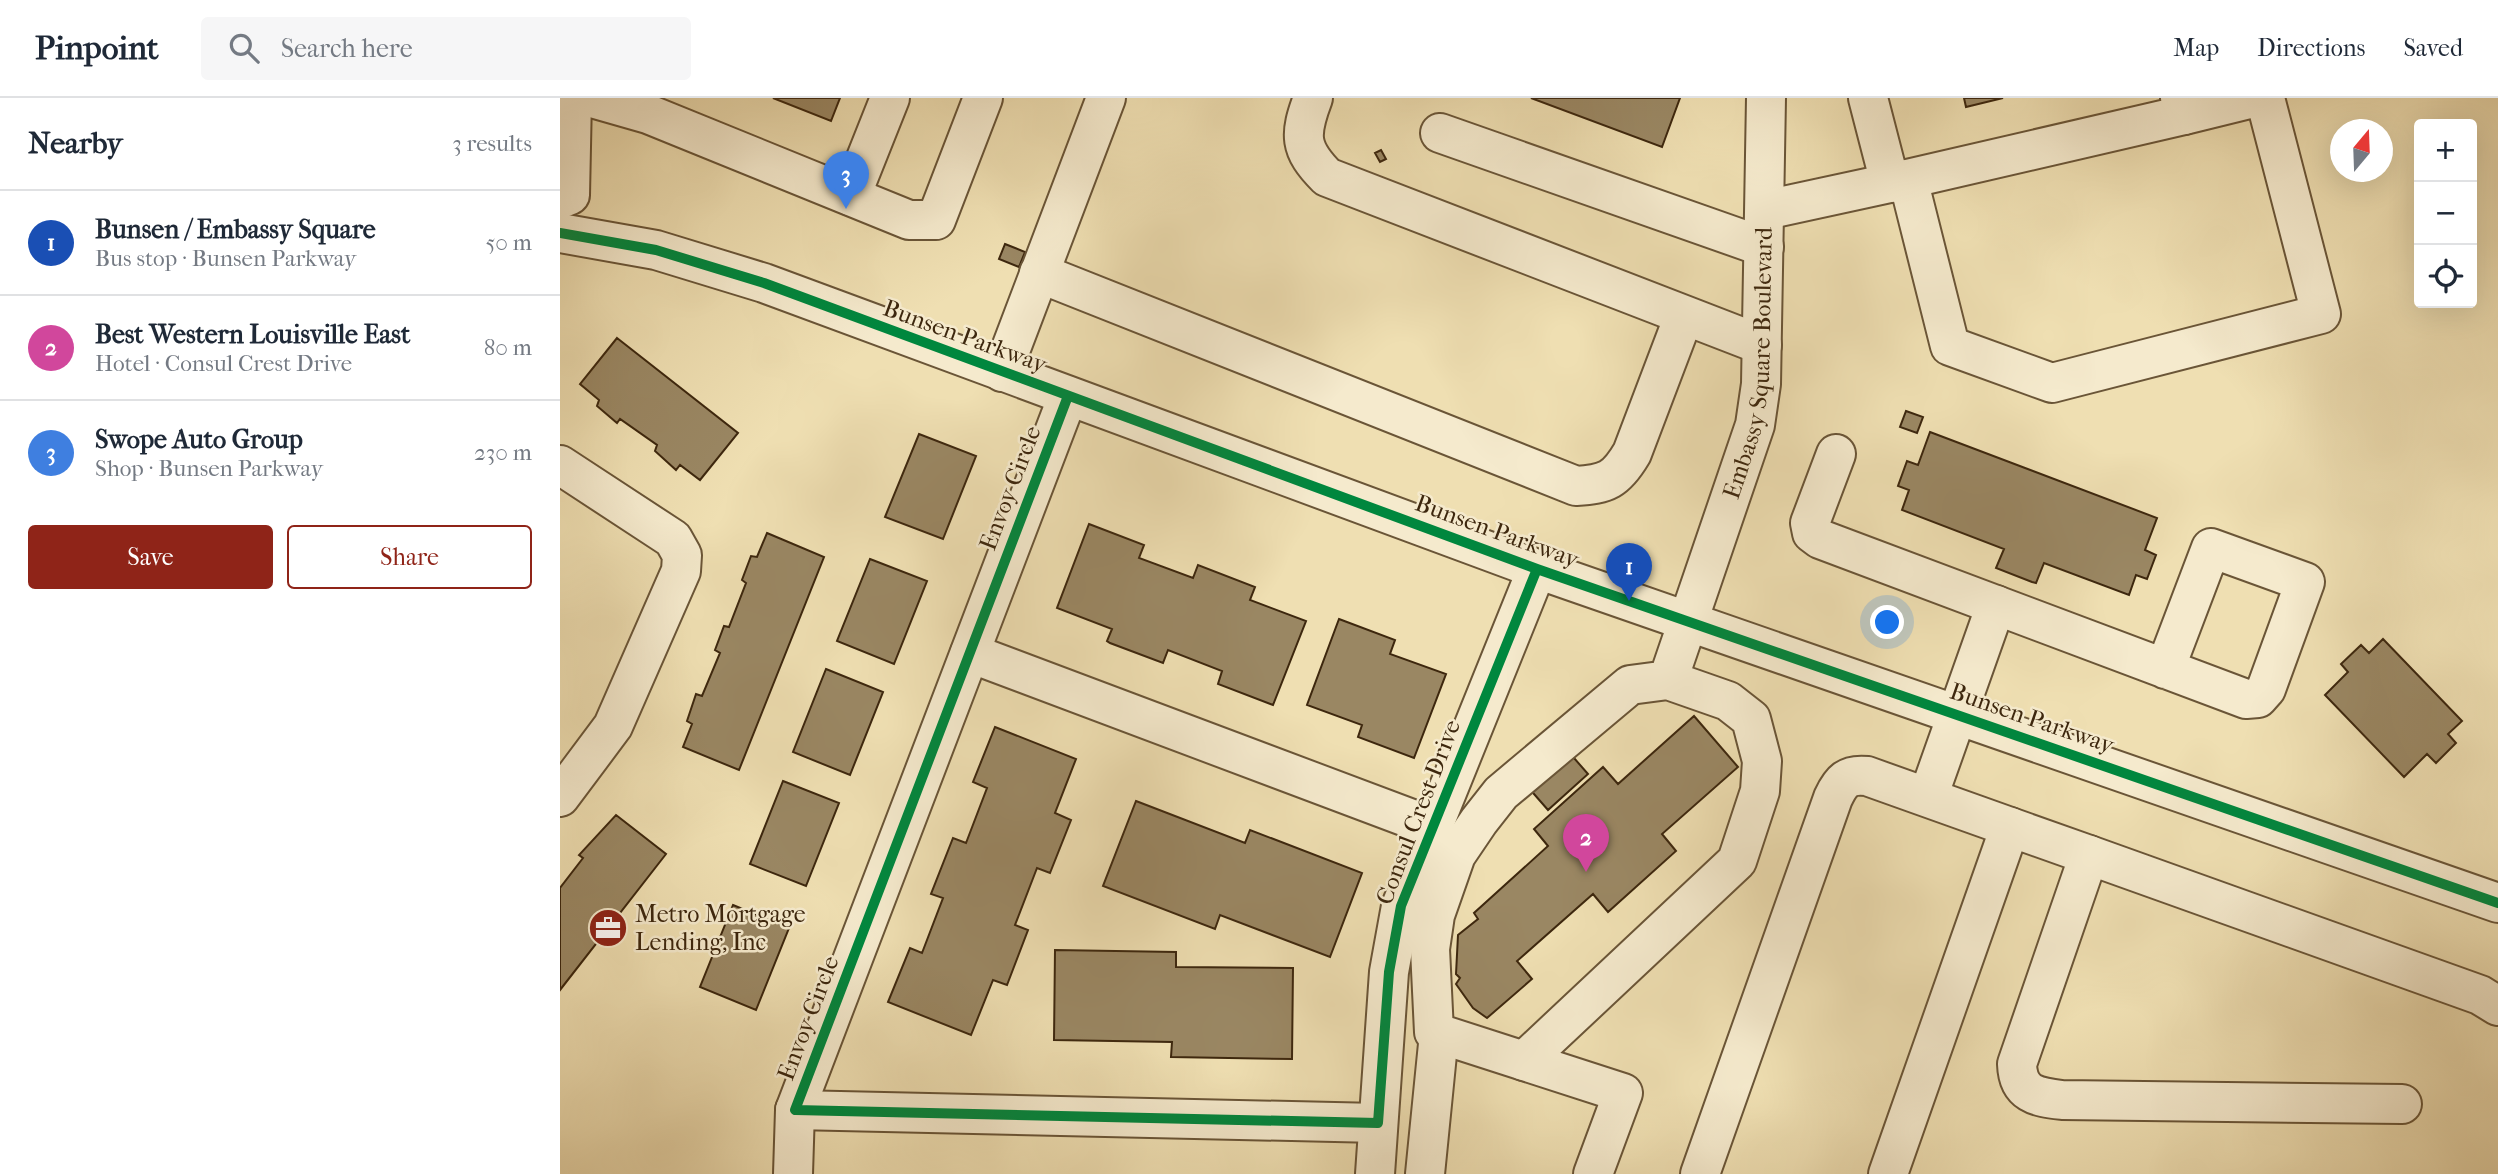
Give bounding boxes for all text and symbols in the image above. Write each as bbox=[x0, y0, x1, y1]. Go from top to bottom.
search box bbox=[201, 17, 691, 80]
text: Pinpoint bbox=[35, 29, 159, 68]
icon: search bbox=[225, 29, 263, 67]
text: Search here bbox=[281, 33, 413, 64]
text: Map bbox=[2173, 34, 2219, 62]
text: Directions bbox=[2257, 34, 2365, 62]
text: Saved bbox=[2403, 34, 2463, 62]
north arrow bbox=[2330, 119, 2393, 182]
map controls bbox=[2414, 119, 2477, 308]
button: + bbox=[2414, 119, 2477, 182]
text: Nearby bbox=[28, 126, 123, 161]
text: 3 results bbox=[452, 130, 532, 157]
pin: 3 bbox=[823, 151, 869, 209]
button: − bbox=[2414, 182, 2477, 245]
text: Bunsen / Embassy Square bbox=[95, 214, 376, 245]
street label: Embassy Square Boulevard bbox=[1717, 226, 1778, 503]
text: 1 bbox=[47, 229, 55, 256]
text: 50 m bbox=[485, 229, 532, 256]
text: Bus stop · Bunsen Parkway bbox=[95, 245, 356, 272]
button: locate bbox=[2414, 245, 2477, 308]
street label: Bunsen Parkway bbox=[880, 293, 1052, 379]
text: Best Western Louisville East bbox=[95, 319, 410, 350]
text: 2 bbox=[45, 334, 57, 361]
text: 80 m bbox=[484, 334, 532, 361]
text: Hotel · Consul Crest Drive bbox=[95, 350, 352, 377]
street label: Envoy Circle bbox=[973, 422, 1047, 554]
text: Swope Auto Group bbox=[95, 424, 303, 455]
text: 3 bbox=[46, 439, 56, 466]
text: 230 m bbox=[474, 439, 532, 466]
text: Shop · Bunsen Parkway bbox=[95, 455, 323, 482]
street label: Bunsen Parkway bbox=[1412, 488, 1584, 574]
button: Save bbox=[28, 525, 273, 589]
button: Share bbox=[287, 525, 532, 589]
pin: 1 bbox=[1606, 543, 1652, 601]
your location bbox=[1870, 605, 1904, 639]
street label: Bunsen Parkway bbox=[1946, 677, 2119, 760]
street label: Consul Crest Drive bbox=[1370, 716, 1466, 908]
pin: 2 bbox=[1563, 814, 1609, 872]
place label: Metro Mortgage Lending, Inc bbox=[635, 900, 806, 956]
office icon: Metro Mortgage Lending, Inc bbox=[587, 907, 629, 949]
street label: Envoy Circle bbox=[771, 952, 845, 1084]

